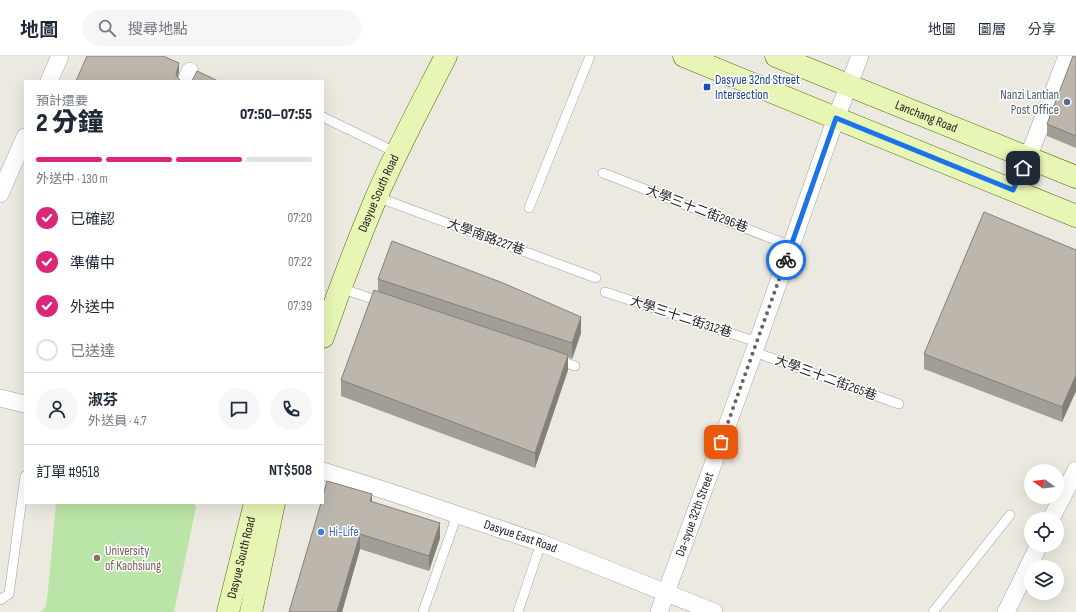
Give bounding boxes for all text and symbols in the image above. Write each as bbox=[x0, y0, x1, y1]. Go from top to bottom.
search box bbox=[82, 10, 362, 46]
icon: search bbox=[96, 17, 118, 39]
text: 地圖 bbox=[20, 19, 58, 42]
text: 搜尋地點 bbox=[128, 20, 188, 39]
text: 地圖 bbox=[928, 21, 956, 38]
text: 圖層 bbox=[978, 21, 1006, 38]
text: 分享 bbox=[1028, 21, 1056, 38]
place label: Dasyue 32nd Street Intersection bbox=[715, 72, 800, 103]
marker: Dasyue 32nd Street Intersection bbox=[702, 82, 712, 92]
place label: Nanzi Lantian Post Office bbox=[1000, 87, 1059, 118]
text: 預計還要 bbox=[36, 93, 88, 109]
street label: Lanchang Road bbox=[893, 97, 960, 136]
marker: Nanzi Lantian Post Office bbox=[1062, 97, 1072, 107]
text: 07:50–07:55 bbox=[240, 105, 312, 124]
text: 2 分鐘 bbox=[36, 108, 104, 139]
pin bbox=[1006, 151, 1040, 185]
street label: Dasyue South Road bbox=[355, 152, 403, 235]
icon: home bbox=[1012, 157, 1034, 179]
text: 外送中 · 130 m bbox=[36, 171, 108, 187]
street label: 大學三十二街296巷 bbox=[644, 182, 750, 236]
icon: check bbox=[36, 207, 58, 229]
text: 已確認 bbox=[70, 210, 115, 229]
text: 07:20 bbox=[288, 210, 312, 226]
street label: 大學南路227巷 bbox=[445, 216, 527, 258]
courier bbox=[766, 240, 806, 280]
icon: bike bbox=[775, 249, 797, 271]
icon: check bbox=[36, 251, 58, 273]
text: 準備中 bbox=[70, 254, 115, 273]
text: 07:22 bbox=[288, 254, 312, 270]
street label: 大學三十二街312巷 bbox=[628, 293, 734, 341]
icon: check bbox=[36, 295, 58, 317]
text: 外送中 bbox=[70, 298, 115, 317]
text: 07:39 bbox=[287, 298, 312, 314]
text: 已送達 bbox=[70, 342, 115, 361]
street label: 大學三十二街265巷 bbox=[773, 352, 879, 404]
button: person bbox=[36, 388, 78, 430]
button: chat bbox=[218, 388, 260, 430]
button: phone bbox=[270, 388, 312, 430]
text: 淑芬 bbox=[88, 391, 118, 410]
text: 外送員 · 4.7 bbox=[88, 413, 146, 429]
pin bbox=[704, 425, 738, 459]
icon: bag bbox=[710, 431, 732, 453]
text: NT$508 bbox=[269, 461, 312, 480]
text: 訂單 #9518 bbox=[36, 463, 100, 482]
north arrow bbox=[1024, 464, 1064, 504]
map controls bbox=[1024, 464, 1064, 600]
street label: Da-syue 32th Street bbox=[672, 470, 717, 559]
button: locate bbox=[1024, 512, 1064, 552]
street label: Dasyue South Road bbox=[224, 515, 259, 600]
street label: Dasyue East Road bbox=[482, 516, 559, 557]
place label: Hi-Life bbox=[329, 524, 359, 540]
marker: Hi-Life bbox=[316, 527, 326, 537]
place label: University of Kaohsiung bbox=[105, 543, 161, 574]
marker: University of Kaohsiung bbox=[92, 553, 102, 563]
button: layers bbox=[1024, 560, 1064, 600]

